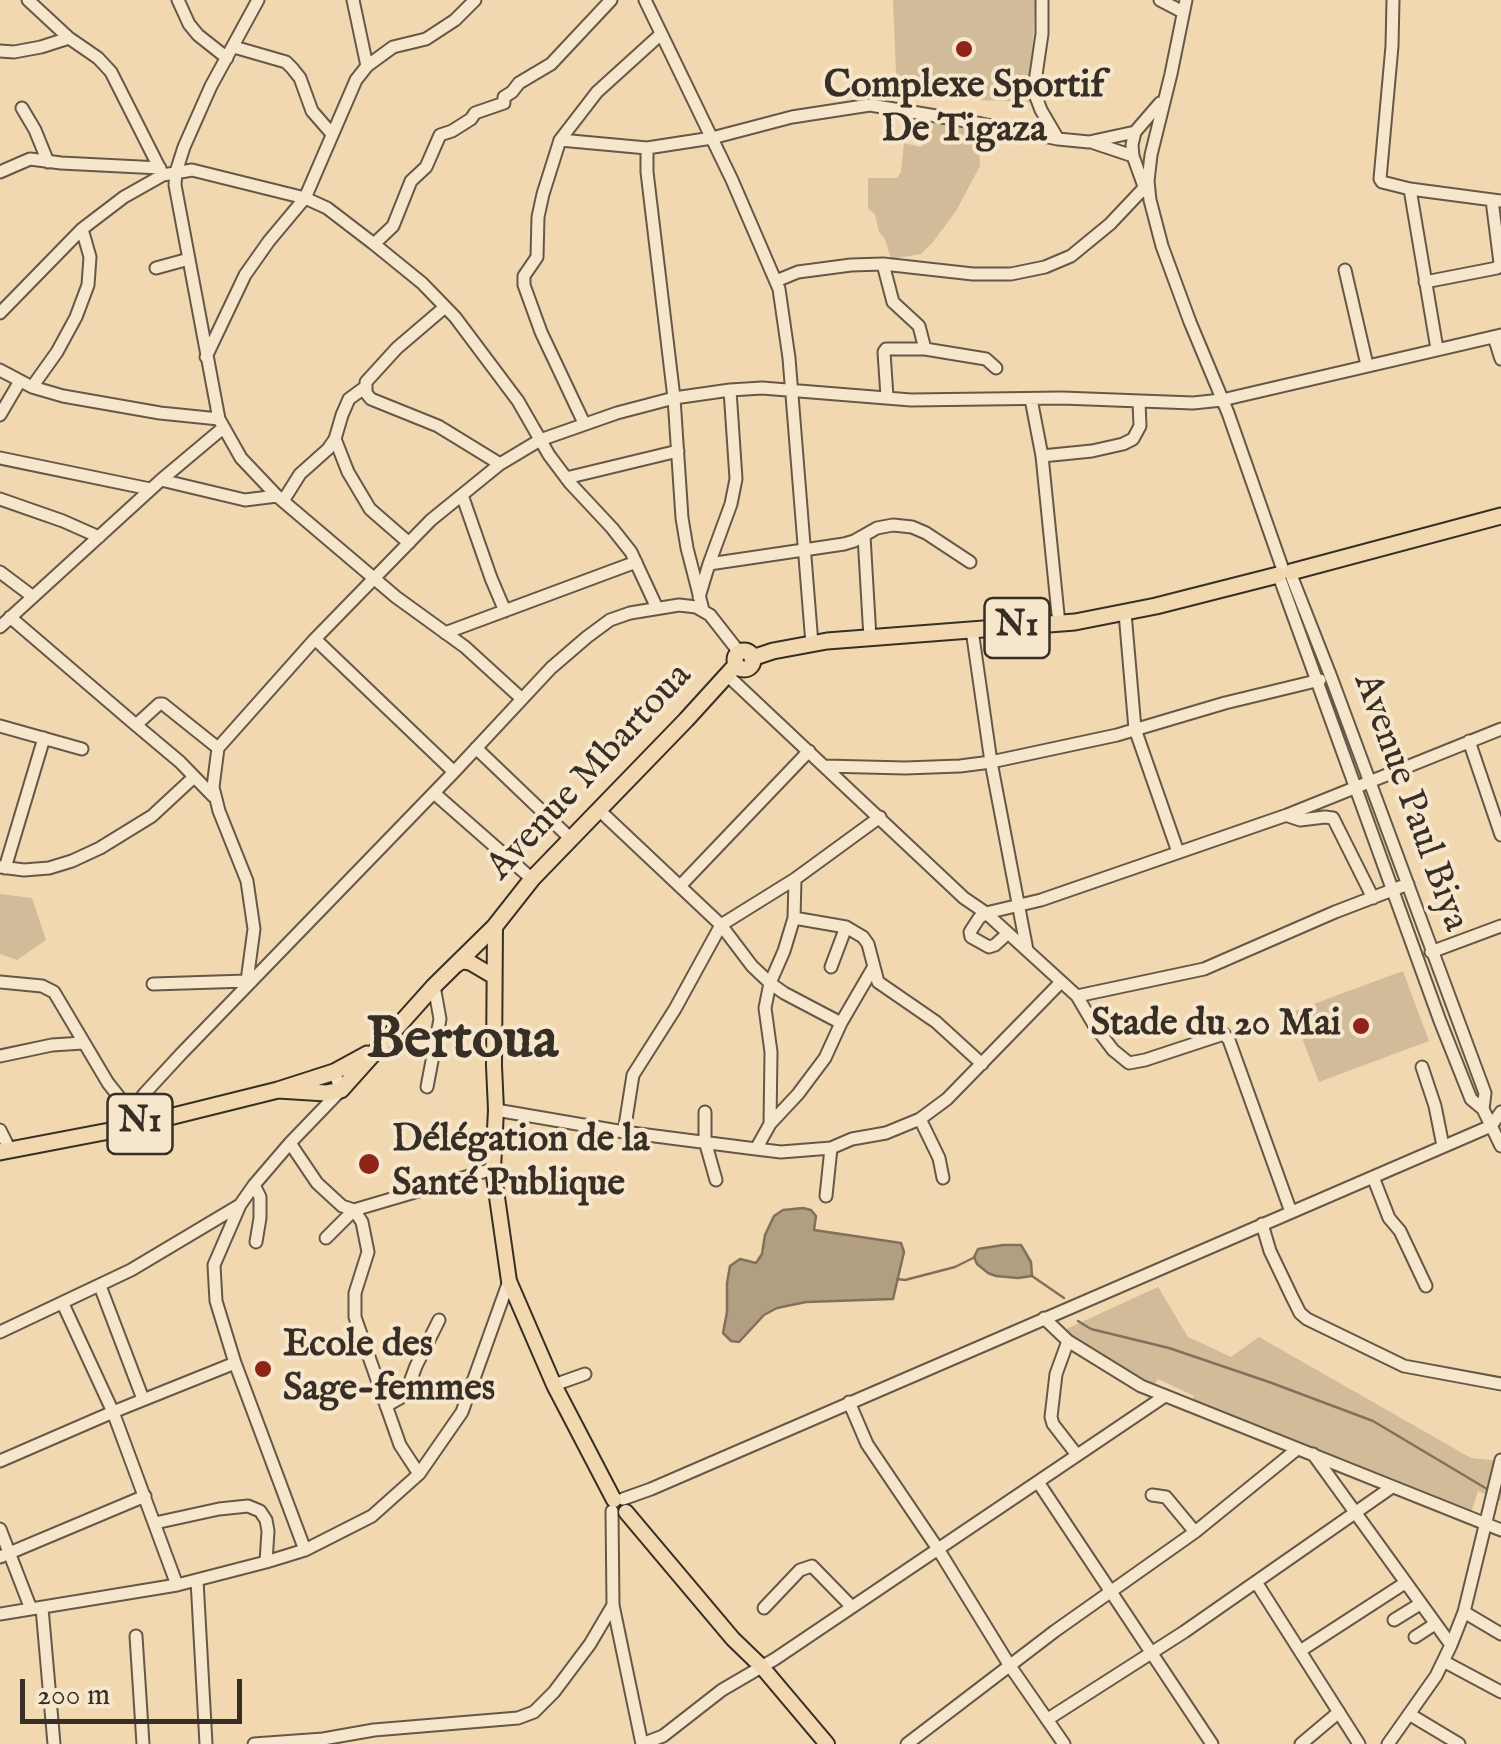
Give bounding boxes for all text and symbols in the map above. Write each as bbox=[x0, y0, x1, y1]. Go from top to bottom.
marker: Complexe Sportif De Tigaza bbox=[953, 38, 975, 60]
place label: Complexe Sportif De Tigaza bbox=[824, 65, 1104, 154]
road number: N1 bbox=[984, 598, 1050, 658]
street label: Avenue Mbartoua bbox=[479, 655, 703, 891]
street label: Avenue Paul Biya bbox=[1341, 668, 1477, 938]
place label: Stade du 20 Mai bbox=[1091, 1003, 1341, 1049]
district label: Bertoua bbox=[366, 1009, 558, 1079]
marker: Stade du 20 Mai bbox=[1350, 1015, 1372, 1037]
road number: N1 bbox=[108, 1094, 172, 1154]
place label: Délégation de la Santé Publique bbox=[392, 1119, 649, 1208]
marker: Délégation de la Santé Publique bbox=[356, 1151, 382, 1177]
place label: Ecole des Sage-femmes bbox=[283, 1324, 495, 1414]
marker: Ecole des Sage-femmes bbox=[252, 1358, 274, 1380]
scale bar bbox=[25, 1659, 248, 1721]
text: 200 m bbox=[37, 1677, 110, 1715]

